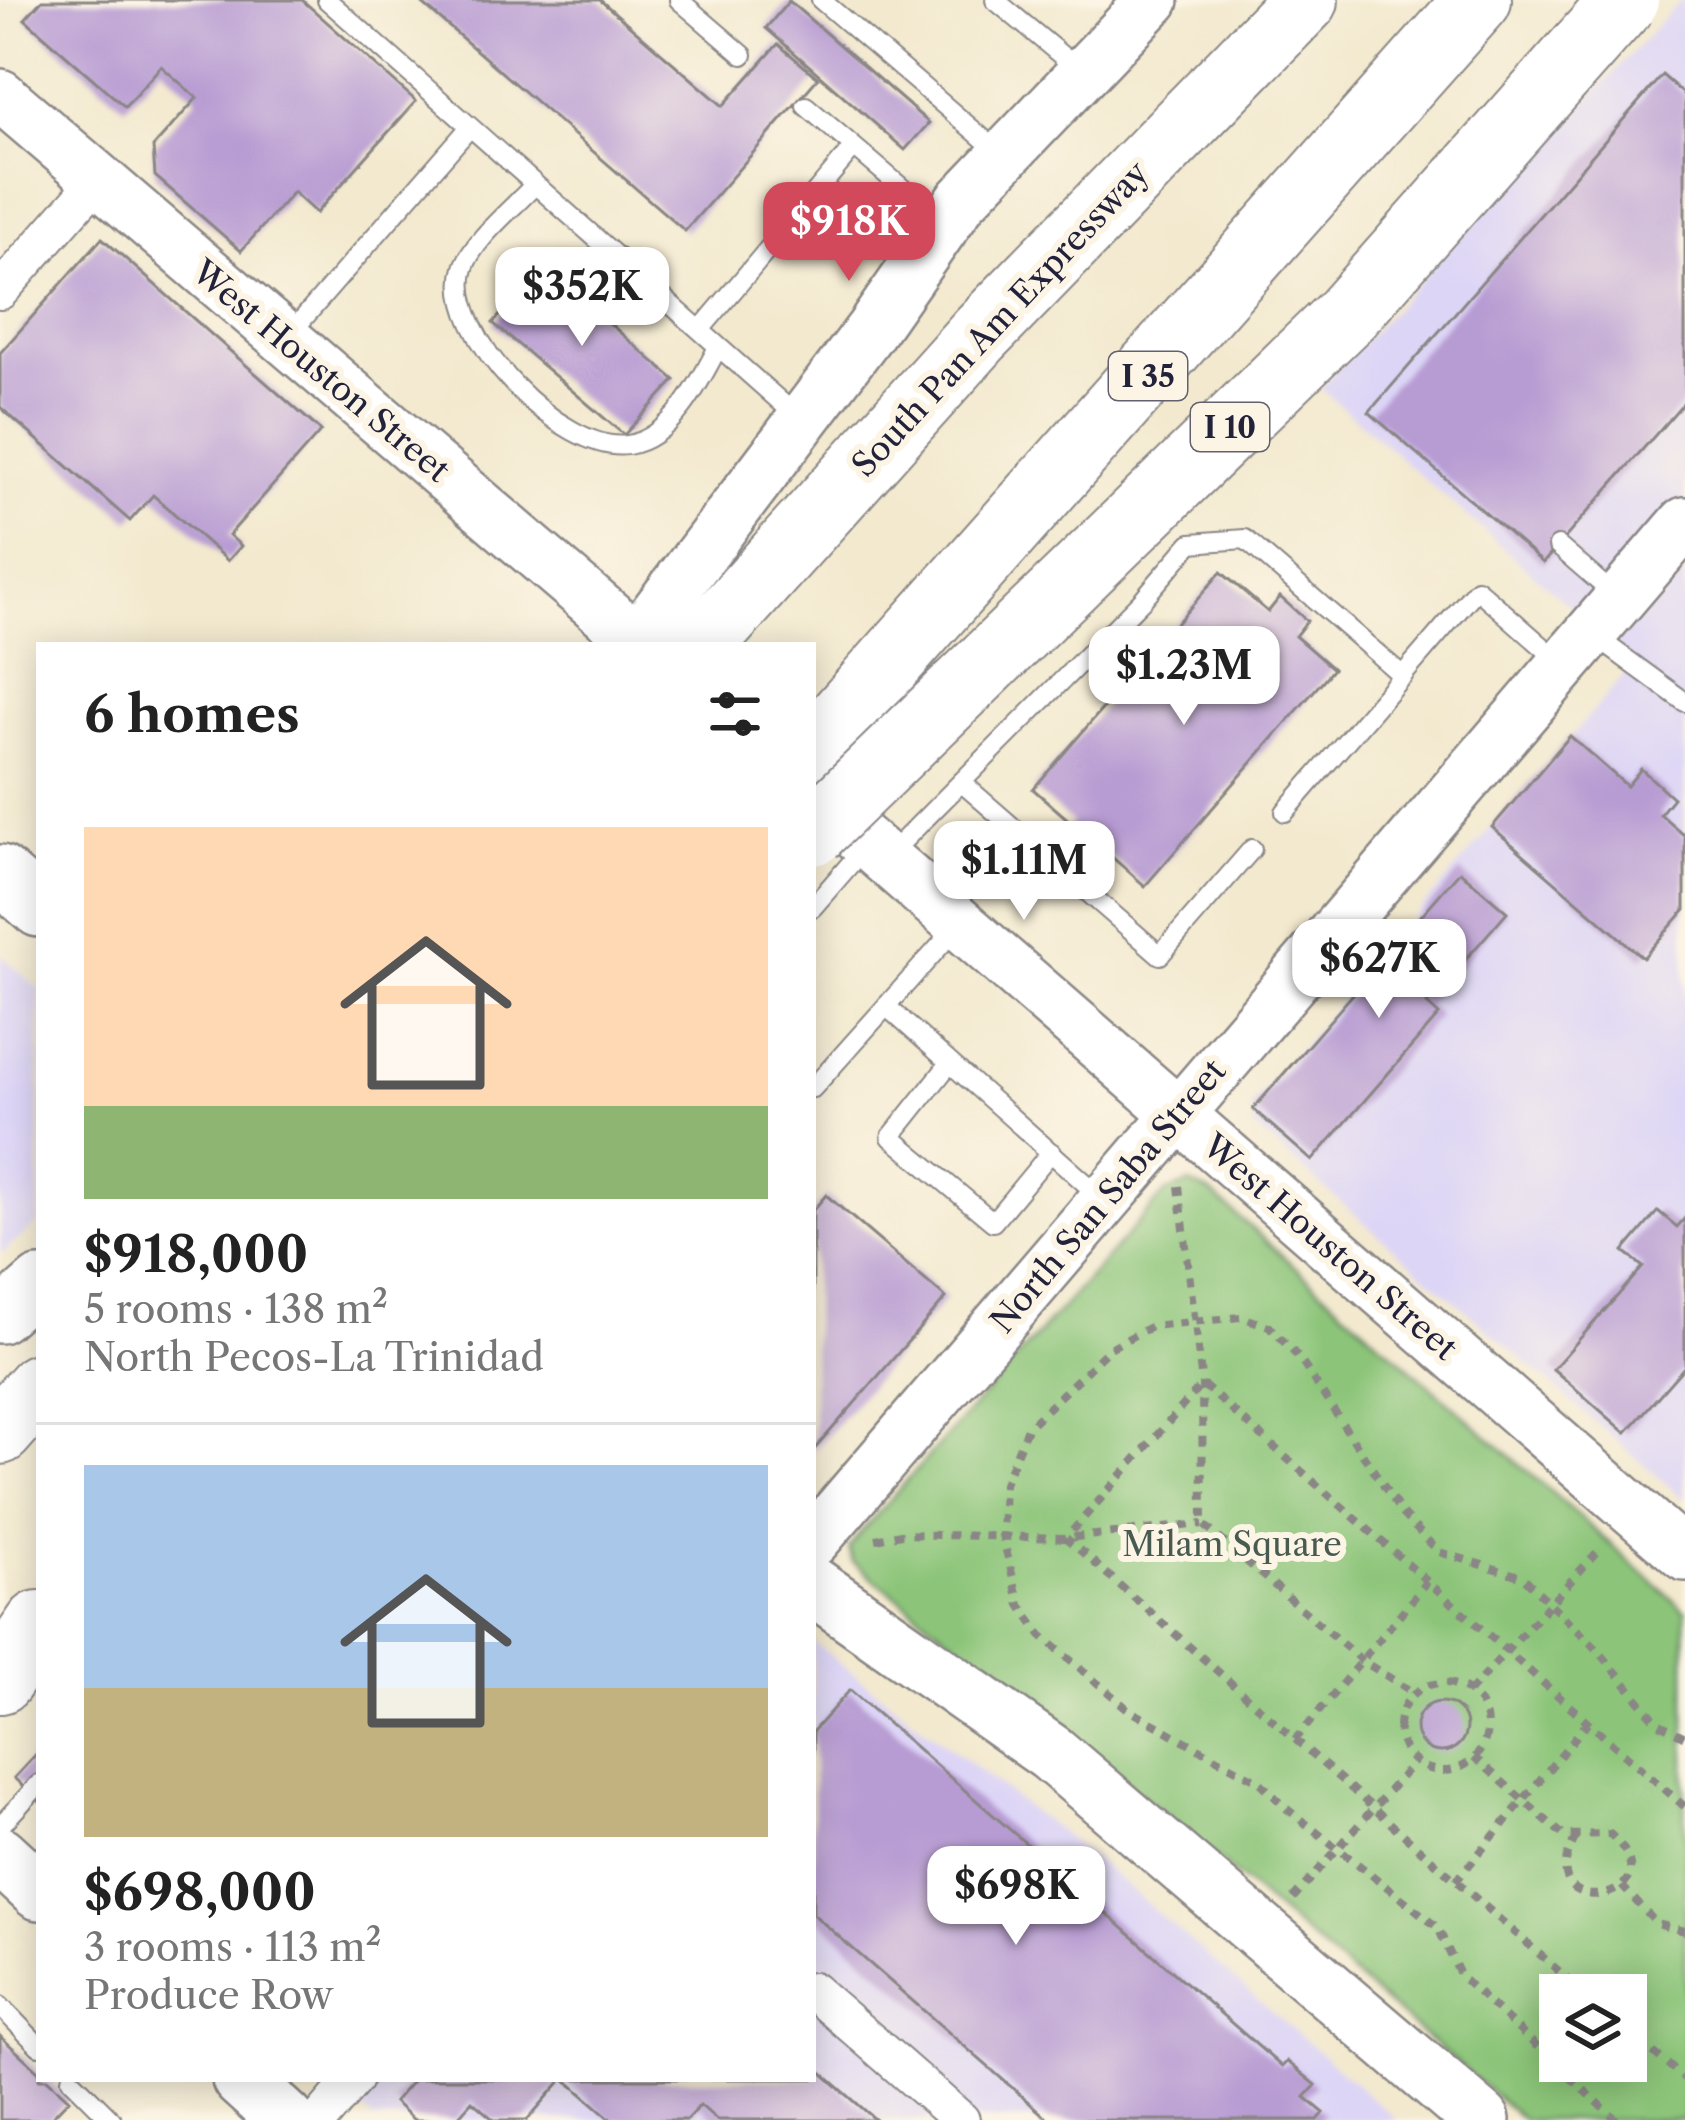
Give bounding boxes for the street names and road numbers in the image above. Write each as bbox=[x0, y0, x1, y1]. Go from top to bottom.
street label: South Pan Am Expressway bbox=[843, 152, 1157, 485]
street label: West Houston Street bbox=[183, 251, 458, 491]
road number: I 35 bbox=[1109, 352, 1187, 400]
road number: I 10 bbox=[1191, 403, 1269, 451]
street label: North San Saba Street bbox=[982, 1051, 1235, 1341]
street label: West Houston Street bbox=[1194, 1125, 1466, 1369]

